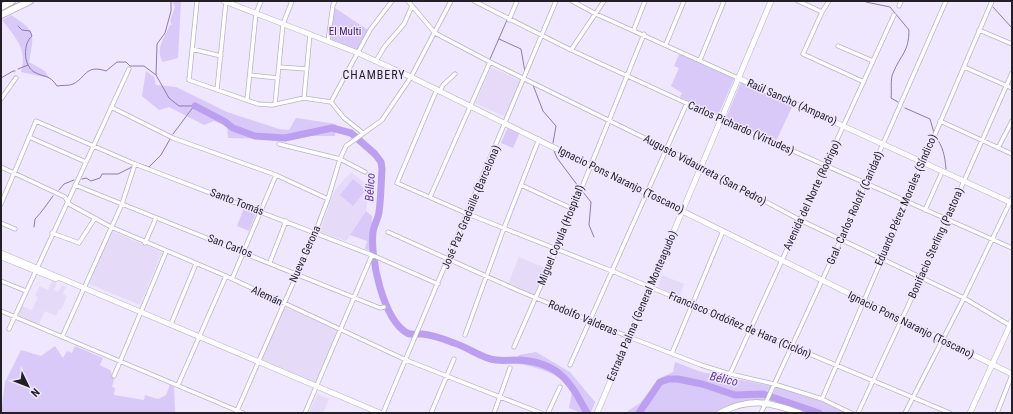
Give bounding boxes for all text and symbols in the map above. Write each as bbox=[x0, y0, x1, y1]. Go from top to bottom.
park label: El Multi bbox=[329, 25, 361, 38]
district label: CHAMBERY bbox=[342, 68, 406, 82]
street label: Raúl Sancho (Amparo) bbox=[745, 76, 839, 128]
street label: Carlos Pichardo (Virtudes) bbox=[686, 99, 796, 157]
street label: Augusto Vidaurreta (San Pedro) bbox=[641, 132, 769, 208]
street label: Eduardo Pérez Morales (Síndico) bbox=[872, 132, 940, 268]
street label: Avenida del Norte (Rodrigo) bbox=[781, 138, 843, 252]
street label: José Paz Gradaille (Barcelona) bbox=[439, 143, 503, 271]
street label: Ignacio Pons Naranjo (Toscano) bbox=[556, 144, 686, 216]
street label: Gral. Carlos Roloff (Caridad) bbox=[824, 149, 886, 267]
water label: Bélico bbox=[362, 172, 378, 202]
street label: Miguel Coyula (Hospital) bbox=[535, 183, 587, 287]
street label: Santo Tomás bbox=[208, 186, 266, 218]
street label: Bonifacio Sterling (Pastora) bbox=[906, 186, 966, 300]
street label: Nueva Gerona bbox=[287, 224, 323, 284]
street label: Estrada Palma (General Monteagudo) bbox=[604, 229, 680, 383]
street label: San Carlos bbox=[206, 232, 254, 260]
street label: Alemán bbox=[249, 283, 285, 309]
street label: Francisco Ordóñez de Hara (Ciclón) bbox=[667, 289, 813, 361]
street label: Ignacio Pons Naranjo (Toscano) bbox=[846, 289, 976, 361]
street label: Rodolfo Valderas bbox=[546, 298, 620, 338]
north arrow bbox=[8, 366, 48, 406]
water label: Bélico bbox=[709, 369, 740, 389]
text: N bbox=[28, 386, 42, 400]

